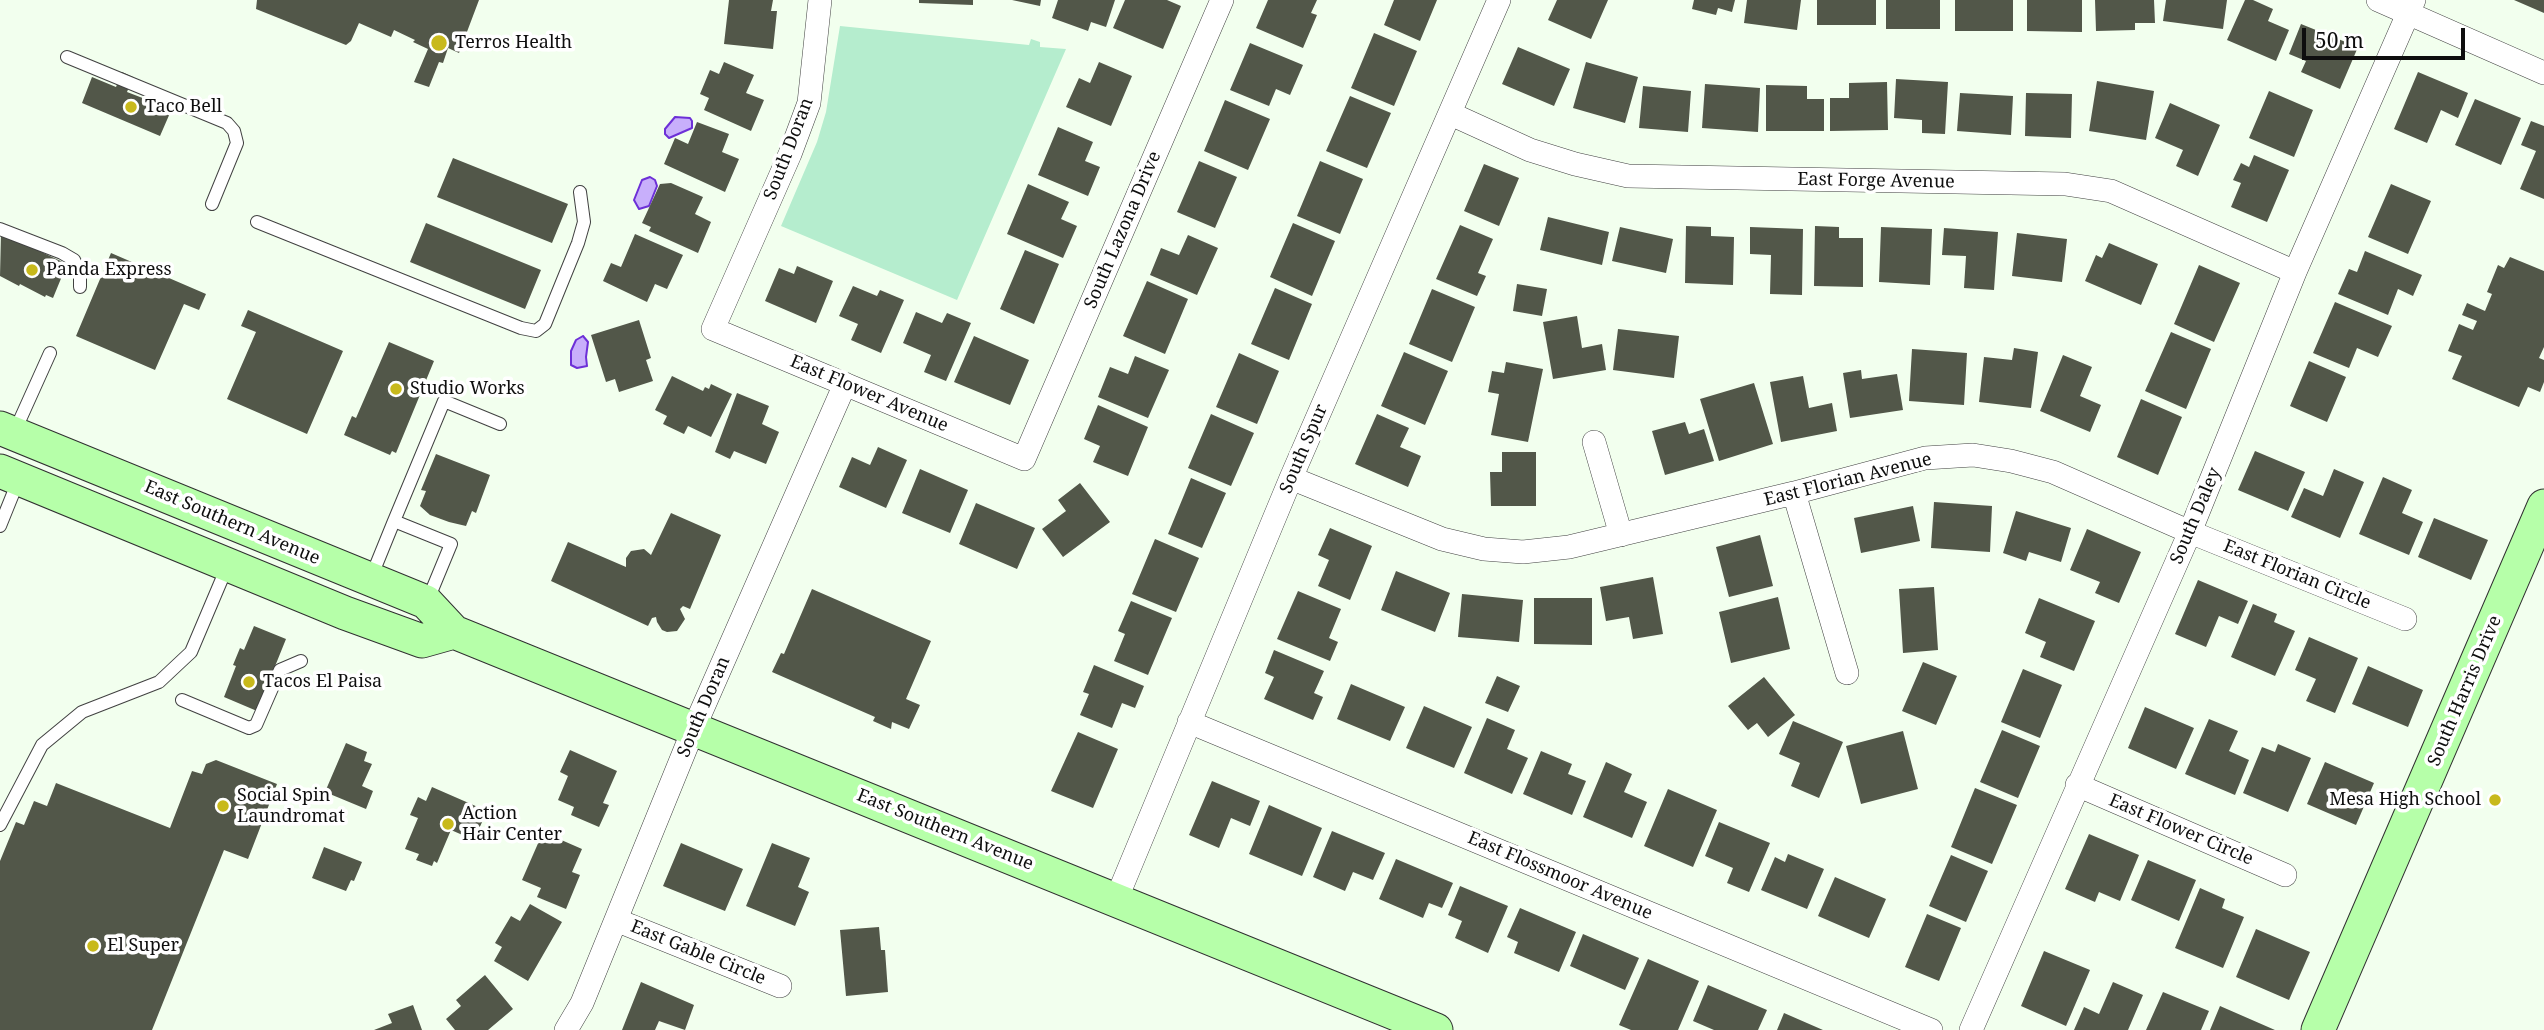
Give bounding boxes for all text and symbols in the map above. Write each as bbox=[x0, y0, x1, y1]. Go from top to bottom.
scale bar bbox=[2306, 14, 2469, 58]
text: 50 m bbox=[2315, 26, 2364, 54]
place label: Terros Health bbox=[455, 32, 572, 54]
marker: Terros Health bbox=[429, 33, 449, 53]
street label: South Doran bbox=[760, 95, 818, 203]
place label: Taco Bell bbox=[145, 96, 222, 118]
marker: Taco Bell bbox=[123, 99, 139, 115]
street label: South Lazona Drive bbox=[1080, 148, 1166, 312]
street label: East Forge Avenue bbox=[1797, 169, 1955, 193]
place label: Panda Express bbox=[46, 259, 171, 281]
marker: Panda Express bbox=[24, 262, 40, 278]
street label: East Flower Avenue bbox=[787, 351, 951, 437]
place label: Studio Works bbox=[410, 378, 525, 400]
marker: Studio Works bbox=[388, 381, 404, 397]
street label: South Spur bbox=[1276, 401, 1332, 497]
street label: East Florian Avenue bbox=[1762, 449, 1934, 511]
street label: South Daley bbox=[2166, 465, 2226, 567]
street label: East Southern Avenue bbox=[141, 476, 323, 570]
street label: East Florian Circle bbox=[2220, 536, 2374, 614]
street label: South Harris Drive bbox=[2424, 613, 2506, 769]
street label: South Doran bbox=[673, 653, 735, 761]
place label: Tacos El Paisa bbox=[263, 671, 382, 693]
marker: Tacos El Paisa bbox=[241, 674, 257, 690]
place label: Social Spin Laundromat bbox=[237, 785, 345, 828]
street label: East Southern Avenue bbox=[854, 785, 1036, 875]
place label: Mesa High School bbox=[2329, 789, 2481, 811]
street label: East Flower Circle bbox=[2106, 790, 2256, 870]
marker: Mesa High School bbox=[2487, 792, 2503, 808]
marker: Social Spin Laundromat bbox=[215, 798, 231, 814]
place label: Action Hair Center bbox=[462, 803, 562, 846]
marker: Action Hair Center bbox=[440, 816, 456, 832]
street label: East Flossmoor Avenue bbox=[1464, 827, 1656, 925]
street label: East Gable Circle bbox=[627, 916, 769, 990]
place label: El Super bbox=[107, 935, 179, 957]
marker: El Super bbox=[85, 938, 101, 954]

